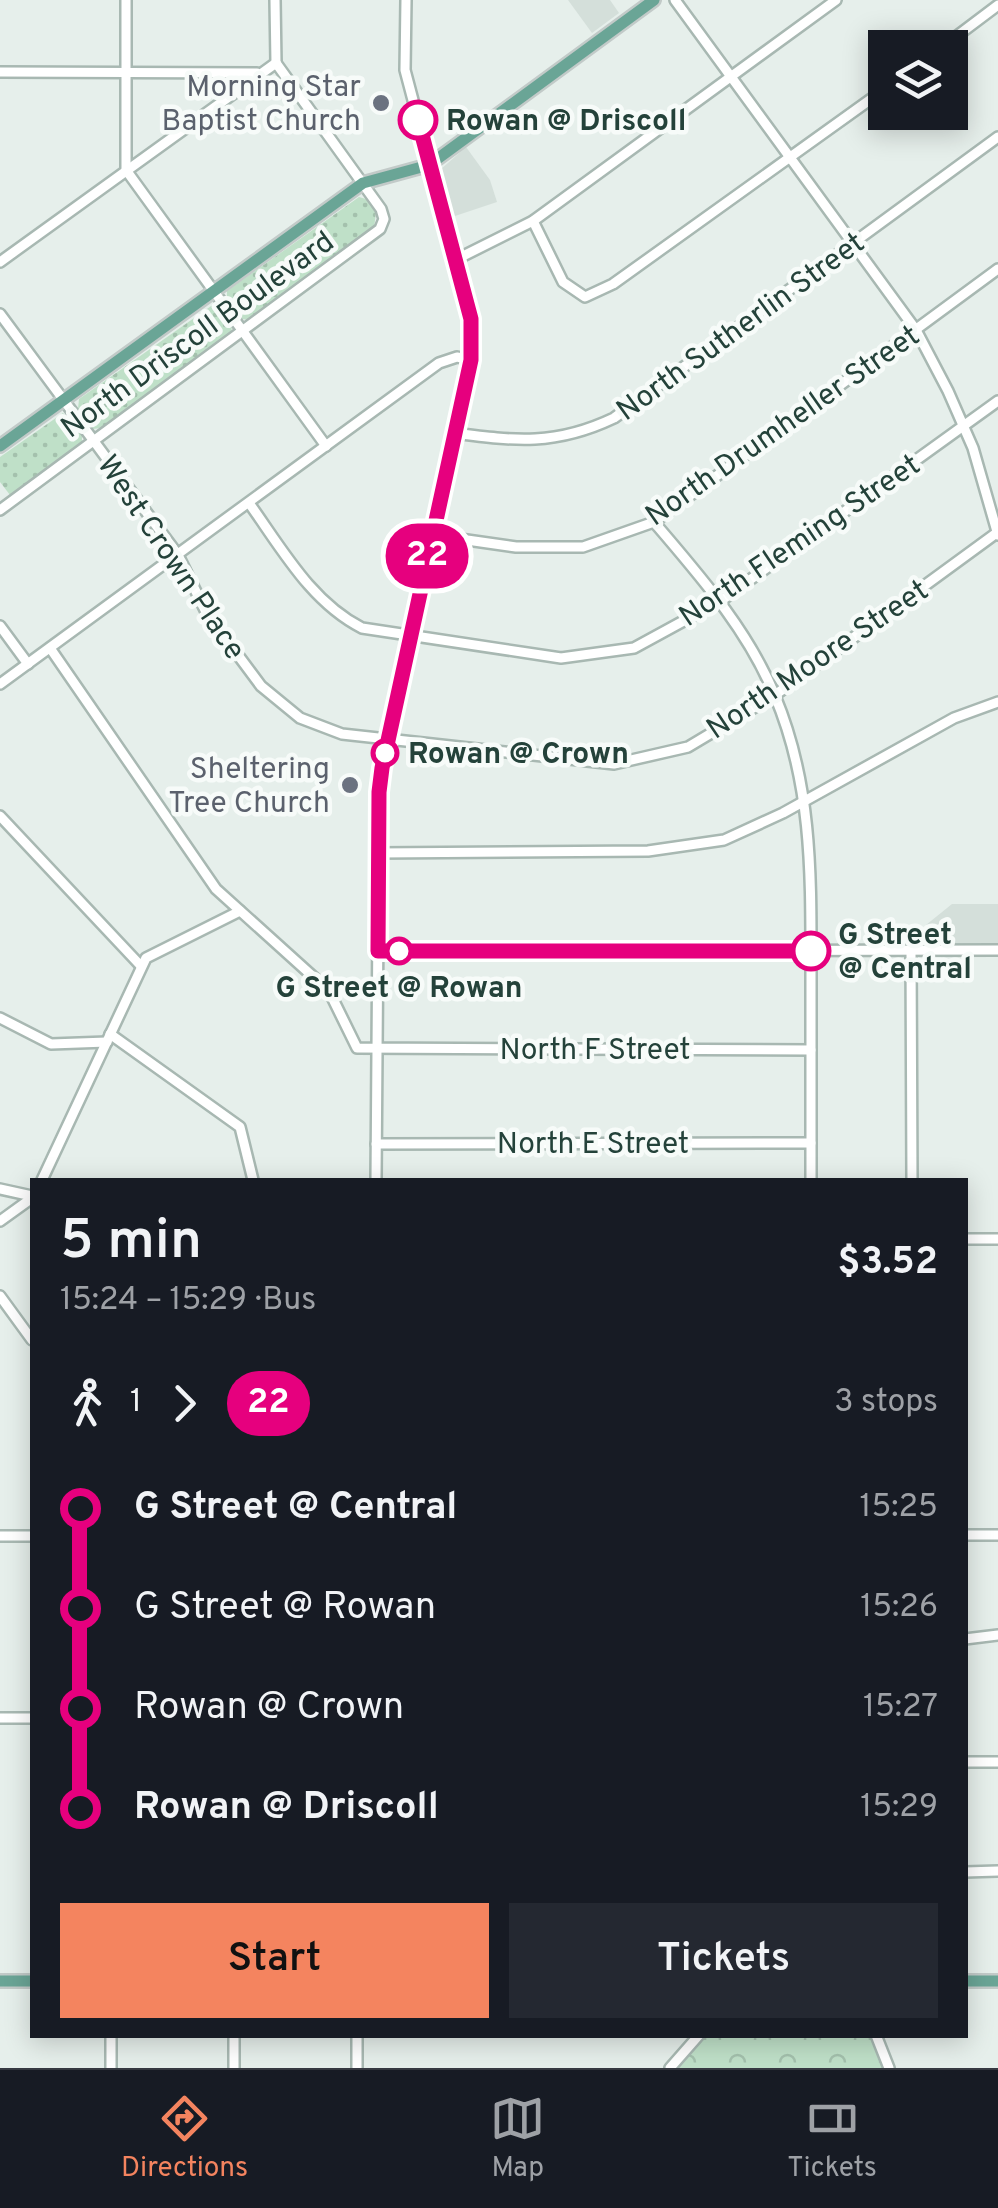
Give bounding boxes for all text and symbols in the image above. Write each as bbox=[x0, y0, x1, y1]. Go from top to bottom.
map controls bbox=[868, 30, 968, 130]
button: layers bbox=[868, 30, 968, 130]
place label: Morning Star Baptist Church bbox=[161, 70, 361, 141]
marker: Morning Star Baptist Church bbox=[370, 92, 392, 114]
marker: Rowan @ Driscoll bbox=[399, 101, 437, 139]
place label: Rowan @ Driscoll bbox=[446, 104, 687, 141]
street label: North Driscoll Boulevard bbox=[55, 224, 342, 448]
street label: North Sutherlin Street bbox=[610, 226, 873, 430]
street label: North Drumheller Street bbox=[639, 318, 928, 536]
street label: North Fleming Street bbox=[673, 448, 928, 636]
street label: West Crown Place bbox=[88, 449, 252, 668]
line badge: 22 bbox=[382, 524, 472, 588]
text: 22 bbox=[406, 534, 448, 578]
street label: North Moore Street bbox=[701, 573, 936, 749]
place label: Rowan @ Crown bbox=[408, 737, 629, 774]
marker: Rowan @ Crown bbox=[372, 740, 398, 766]
place label: Sheltering Tree Church bbox=[168, 752, 330, 823]
marker: Sheltering Tree Church bbox=[339, 774, 361, 796]
place label: G Street @ Central bbox=[838, 918, 972, 989]
marker: G Street @ Central bbox=[792, 932, 830, 970]
marker: G Street @ Rowan bbox=[386, 938, 412, 964]
place label: G Street @ Rowan bbox=[275, 971, 523, 1008]
street label: North F Street bbox=[499, 1033, 691, 1070]
street label: North E Street bbox=[497, 1127, 689, 1164]
text: 5 min bbox=[60, 1208, 202, 1278]
text: $3.52 bbox=[837, 1239, 938, 1288]
text: 15:24 – 15:29 · Bus bbox=[60, 1281, 316, 1321]
icon: walk bbox=[60, 1376, 115, 1431]
icon: forward bbox=[157, 1376, 212, 1431]
text: 22 bbox=[247, 1381, 290, 1425]
text: 1 bbox=[130, 1383, 142, 1423]
text: 3 stops bbox=[834, 1383, 938, 1423]
text: G Street @ Central bbox=[134, 1484, 457, 1533]
text: 15:25 bbox=[860, 1488, 938, 1528]
text: G Street @ Rowan bbox=[134, 1584, 436, 1633]
text: 15:26 bbox=[860, 1588, 938, 1628]
text: Rowan @ Crown bbox=[134, 1684, 404, 1733]
text: 15:27 bbox=[863, 1688, 938, 1728]
text: Rowan @ Driscoll bbox=[134, 1784, 439, 1833]
text: 15:29 bbox=[860, 1788, 938, 1828]
button: Start bbox=[60, 1903, 489, 2018]
button: Tickets bbox=[509, 1903, 938, 2018]
tab: Directions bbox=[121, 2091, 248, 2187]
tab: Map bbox=[490, 2091, 545, 2187]
tab: Tickets bbox=[787, 2091, 877, 2187]

